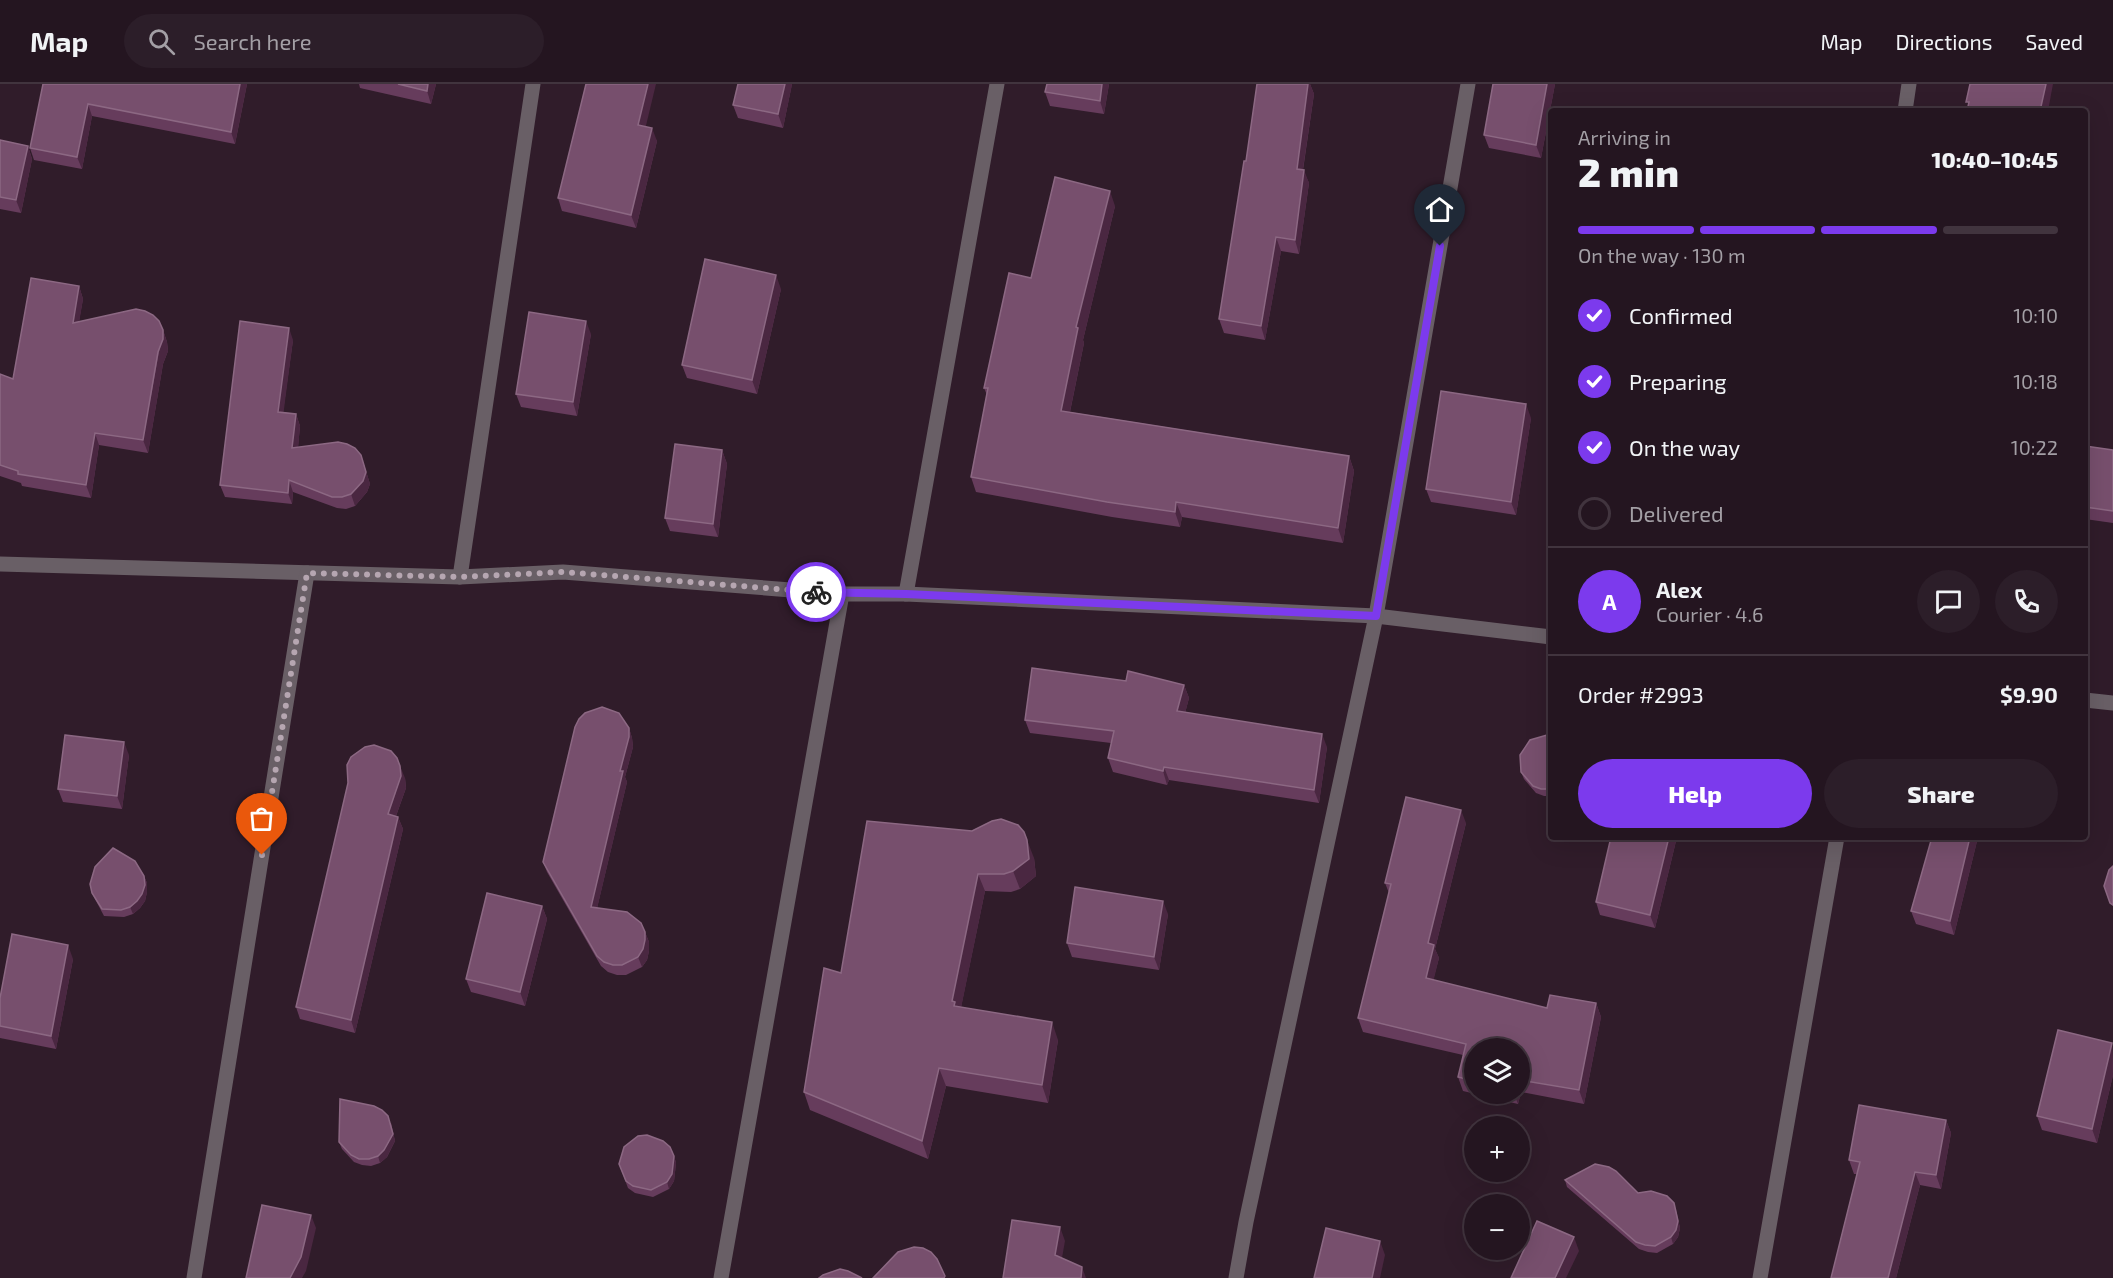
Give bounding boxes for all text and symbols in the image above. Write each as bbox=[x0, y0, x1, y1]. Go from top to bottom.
search box bbox=[124, 14, 544, 68]
text: Map bbox=[30, 24, 88, 58]
icon: search bbox=[145, 25, 178, 58]
text: Search here bbox=[193, 28, 312, 54]
text: Map bbox=[1820, 29, 1863, 54]
text: Directions bbox=[1896, 29, 1992, 54]
text: Saved bbox=[2025, 29, 2083, 54]
text: Arriving in bbox=[1578, 125, 1671, 149]
text: 10:40–10:45 bbox=[1932, 146, 2058, 172]
text: 2 min bbox=[1578, 148, 1679, 195]
pin bbox=[1414, 184, 1465, 246]
icon: home bbox=[1423, 193, 1456, 226]
text: On the way · 130 m bbox=[1578, 243, 1745, 267]
icon: check bbox=[1578, 299, 1611, 332]
text: Confirmed bbox=[1629, 302, 1733, 328]
text: 10:10 bbox=[2013, 303, 2058, 327]
icon: check bbox=[1578, 365, 1611, 398]
text: Preparing bbox=[1629, 368, 1727, 394]
text: 10:18 bbox=[2013, 369, 2058, 393]
icon: check bbox=[1578, 431, 1611, 464]
text: On the way bbox=[1629, 434, 1740, 460]
text: 10:22 bbox=[2011, 435, 2058, 459]
text: Delivered bbox=[1629, 500, 1724, 526]
courier bbox=[786, 562, 846, 622]
button: chat bbox=[1917, 570, 1980, 633]
button: phone bbox=[1995, 570, 2058, 633]
icon: bike bbox=[800, 576, 833, 609]
text: Alex bbox=[1656, 576, 1702, 602]
text: A bbox=[1602, 588, 1617, 614]
text: Courier · 4.6 bbox=[1656, 602, 1763, 626]
text: Order #2993 bbox=[1578, 681, 1704, 707]
text: $9.90 bbox=[2000, 681, 2058, 707]
button: Help bbox=[1578, 759, 1812, 828]
button: Share bbox=[1824, 759, 2058, 828]
pin bbox=[236, 793, 287, 855]
icon: bag bbox=[245, 802, 278, 835]
map controls bbox=[1464, 1038, 1530, 1260]
button: layers bbox=[1464, 1038, 1530, 1104]
button: + bbox=[1464, 1116, 1530, 1182]
button: − bbox=[1464, 1194, 1530, 1260]

